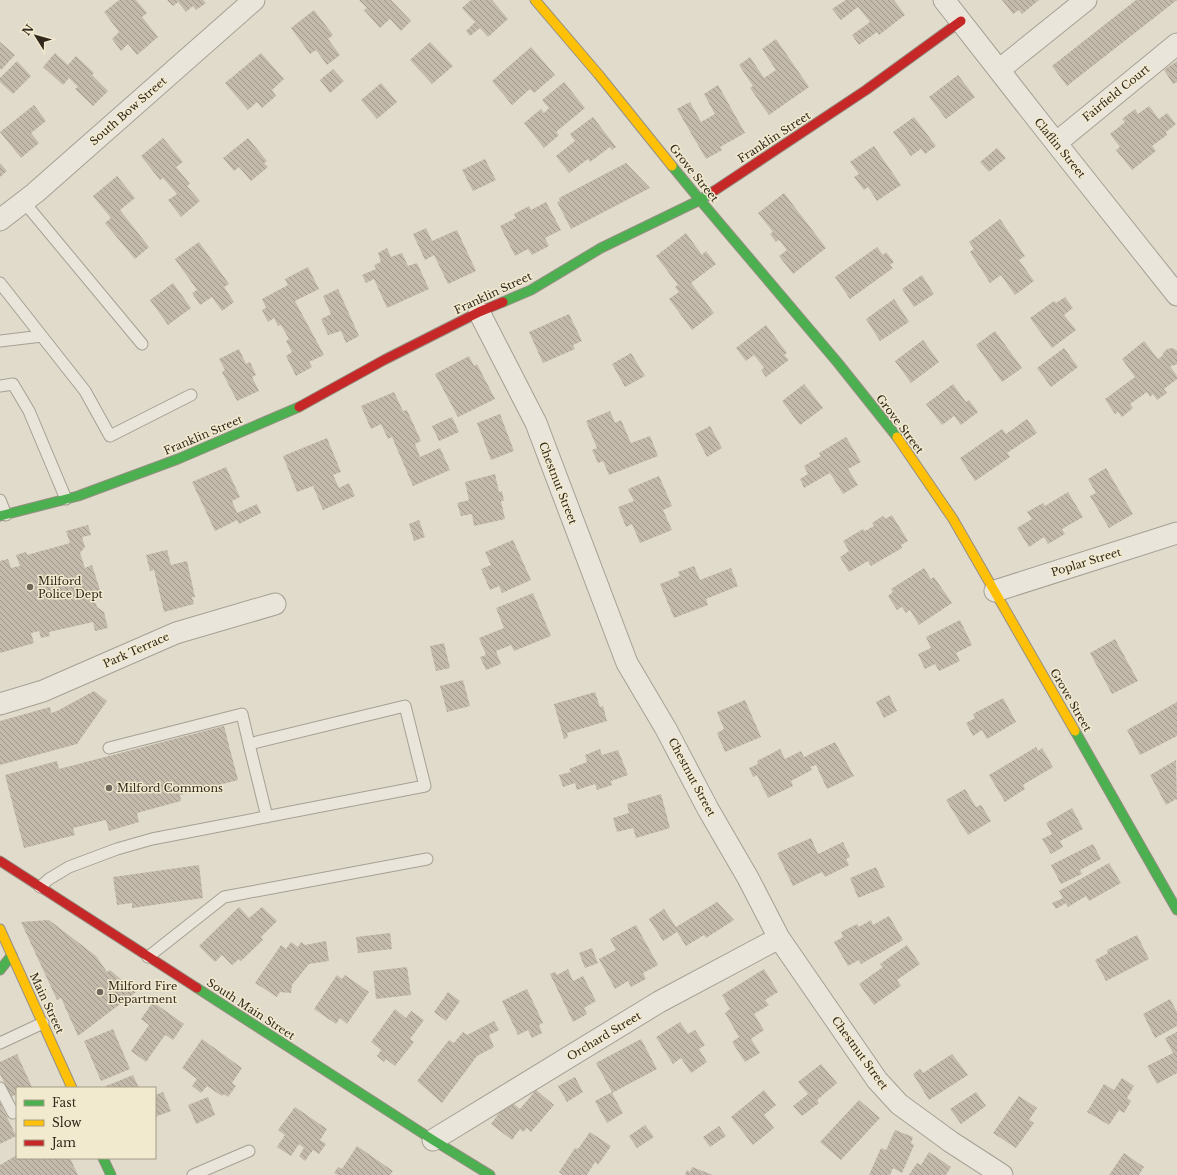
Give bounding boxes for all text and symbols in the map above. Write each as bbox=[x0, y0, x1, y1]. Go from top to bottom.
north arrow bbox=[16, 16, 56, 56]
text: N bbox=[19, 21, 37, 38]
street label: Fairfield Court bbox=[1080, 61, 1153, 124]
street label: South Bow Street bbox=[87, 73, 170, 148]
street label: Franklin Street bbox=[735, 108, 814, 166]
street label: Claflin Street bbox=[1031, 115, 1089, 182]
street label: Grove Street bbox=[666, 141, 722, 206]
street label: Franklin Street bbox=[452, 269, 535, 317]
street label: Grove Street bbox=[873, 392, 927, 457]
street label: Franklin Street bbox=[162, 412, 245, 458]
street label: Chestnut Street bbox=[536, 440, 580, 527]
street label: Poplar Street bbox=[1049, 544, 1124, 579]
place label: Milford Police Dept bbox=[38, 574, 104, 601]
marker: Milford Police Dept bbox=[25, 582, 35, 592]
street label: Park Terrace bbox=[101, 629, 171, 671]
street label: Grove Street bbox=[1047, 666, 1095, 735]
street label: Chestnut Street bbox=[665, 735, 719, 820]
place label: Milford Commons bbox=[117, 781, 223, 795]
marker: Milford Commons bbox=[104, 783, 114, 793]
street label: Main Street bbox=[27, 970, 68, 1036]
street label: South Main Street bbox=[204, 975, 298, 1043]
place label: Milford Fire Department bbox=[108, 979, 178, 1006]
marker: Milford Fire Department bbox=[95, 987, 105, 997]
street label: Orchard Street bbox=[564, 1008, 644, 1064]
street label: Chestnut Street bbox=[829, 1014, 892, 1093]
legend bbox=[16, 1087, 156, 1159]
text: Fast bbox=[52, 1095, 77, 1110]
text: Slow bbox=[52, 1115, 82, 1130]
text: Jam bbox=[50, 1135, 76, 1150]

